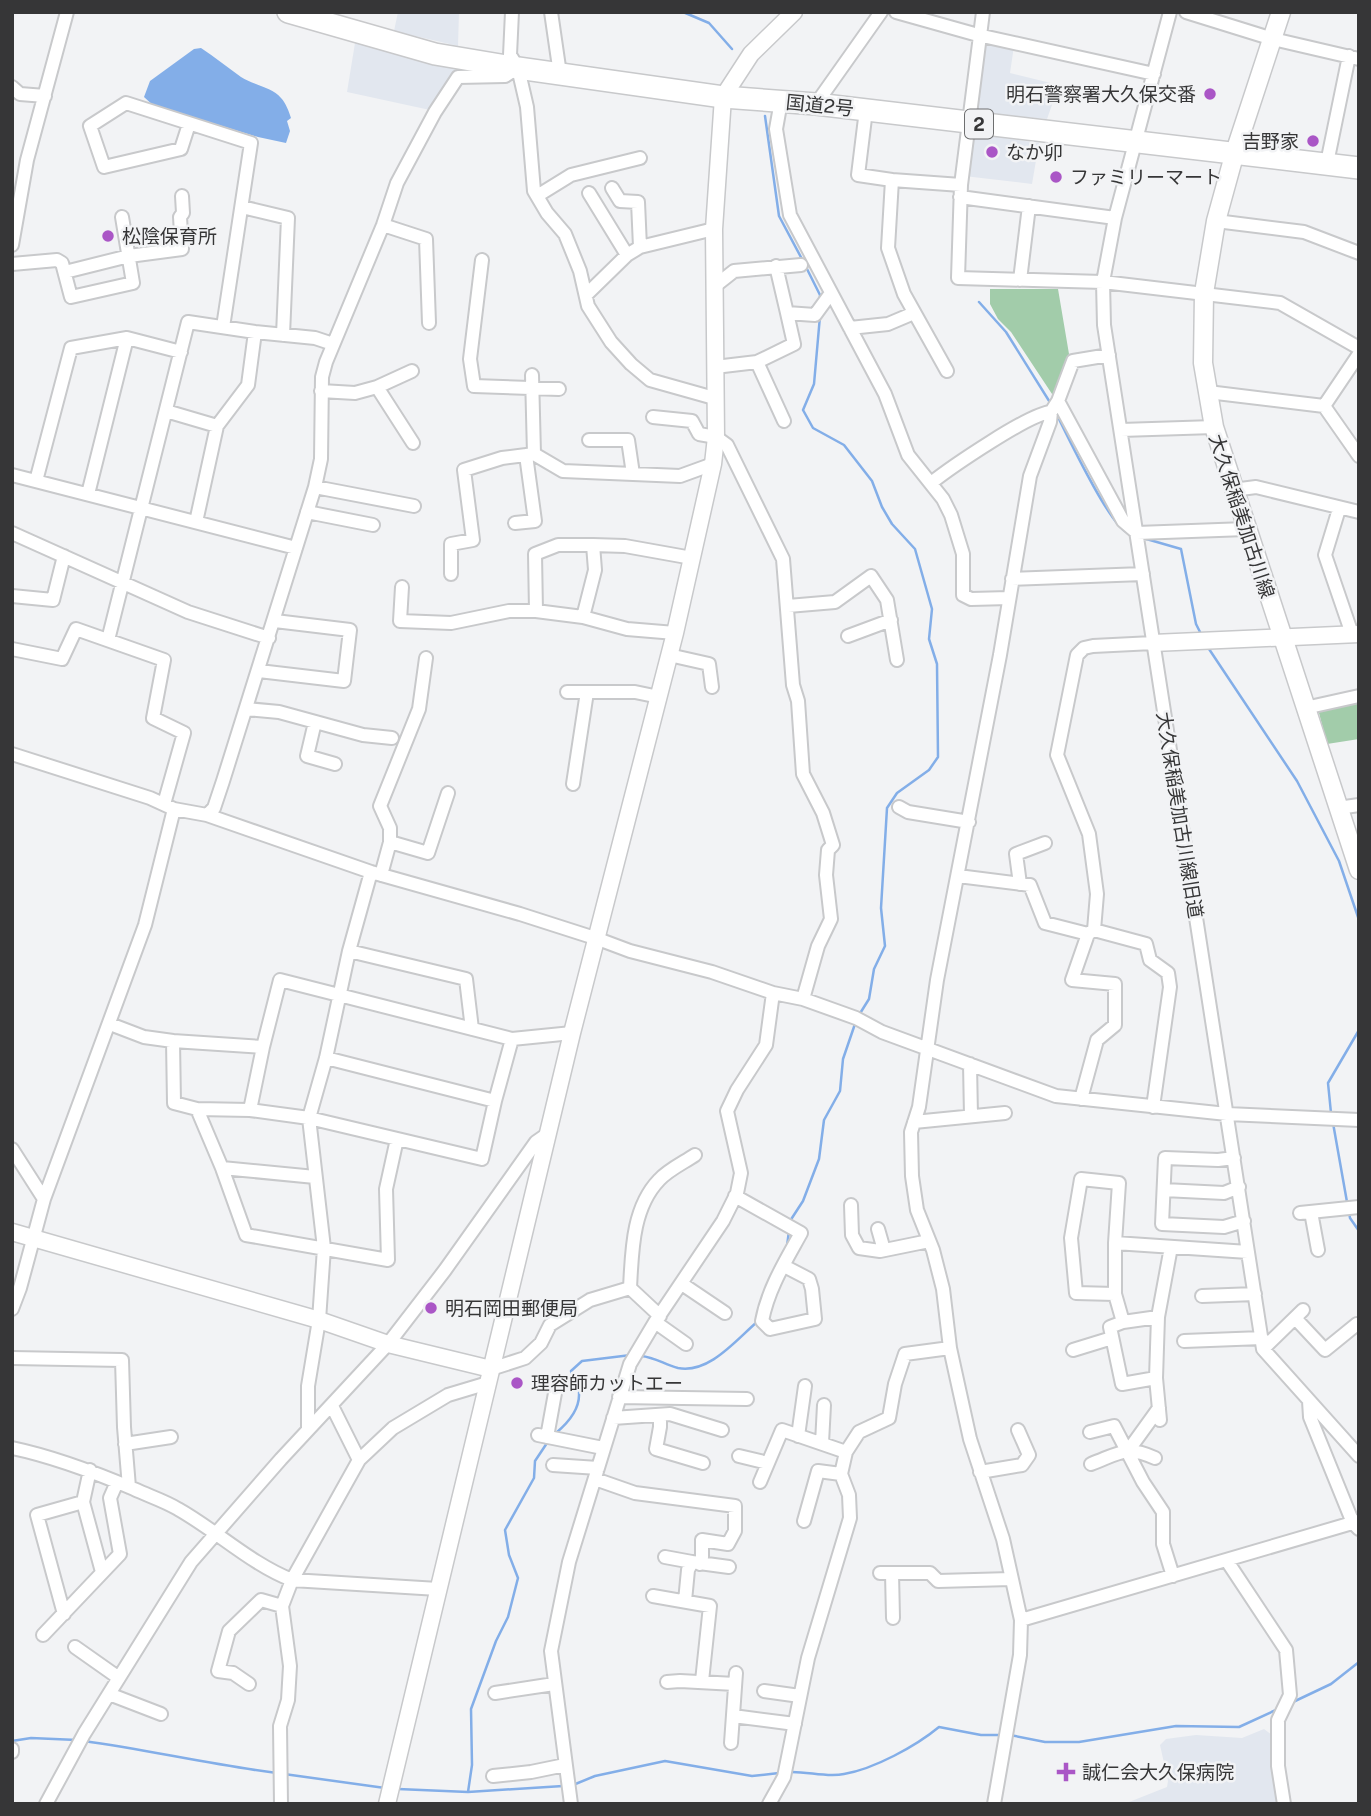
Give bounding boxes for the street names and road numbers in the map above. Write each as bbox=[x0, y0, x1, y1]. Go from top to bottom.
street label: 国道2号 bbox=[785, 90, 855, 120]
road number: 2 bbox=[965, 110, 993, 139]
street label: 大久保稲美加古川線 bbox=[1205, 431, 1279, 601]
street label: 大久保稲美加古川線旧道 bbox=[1153, 710, 1207, 920]

